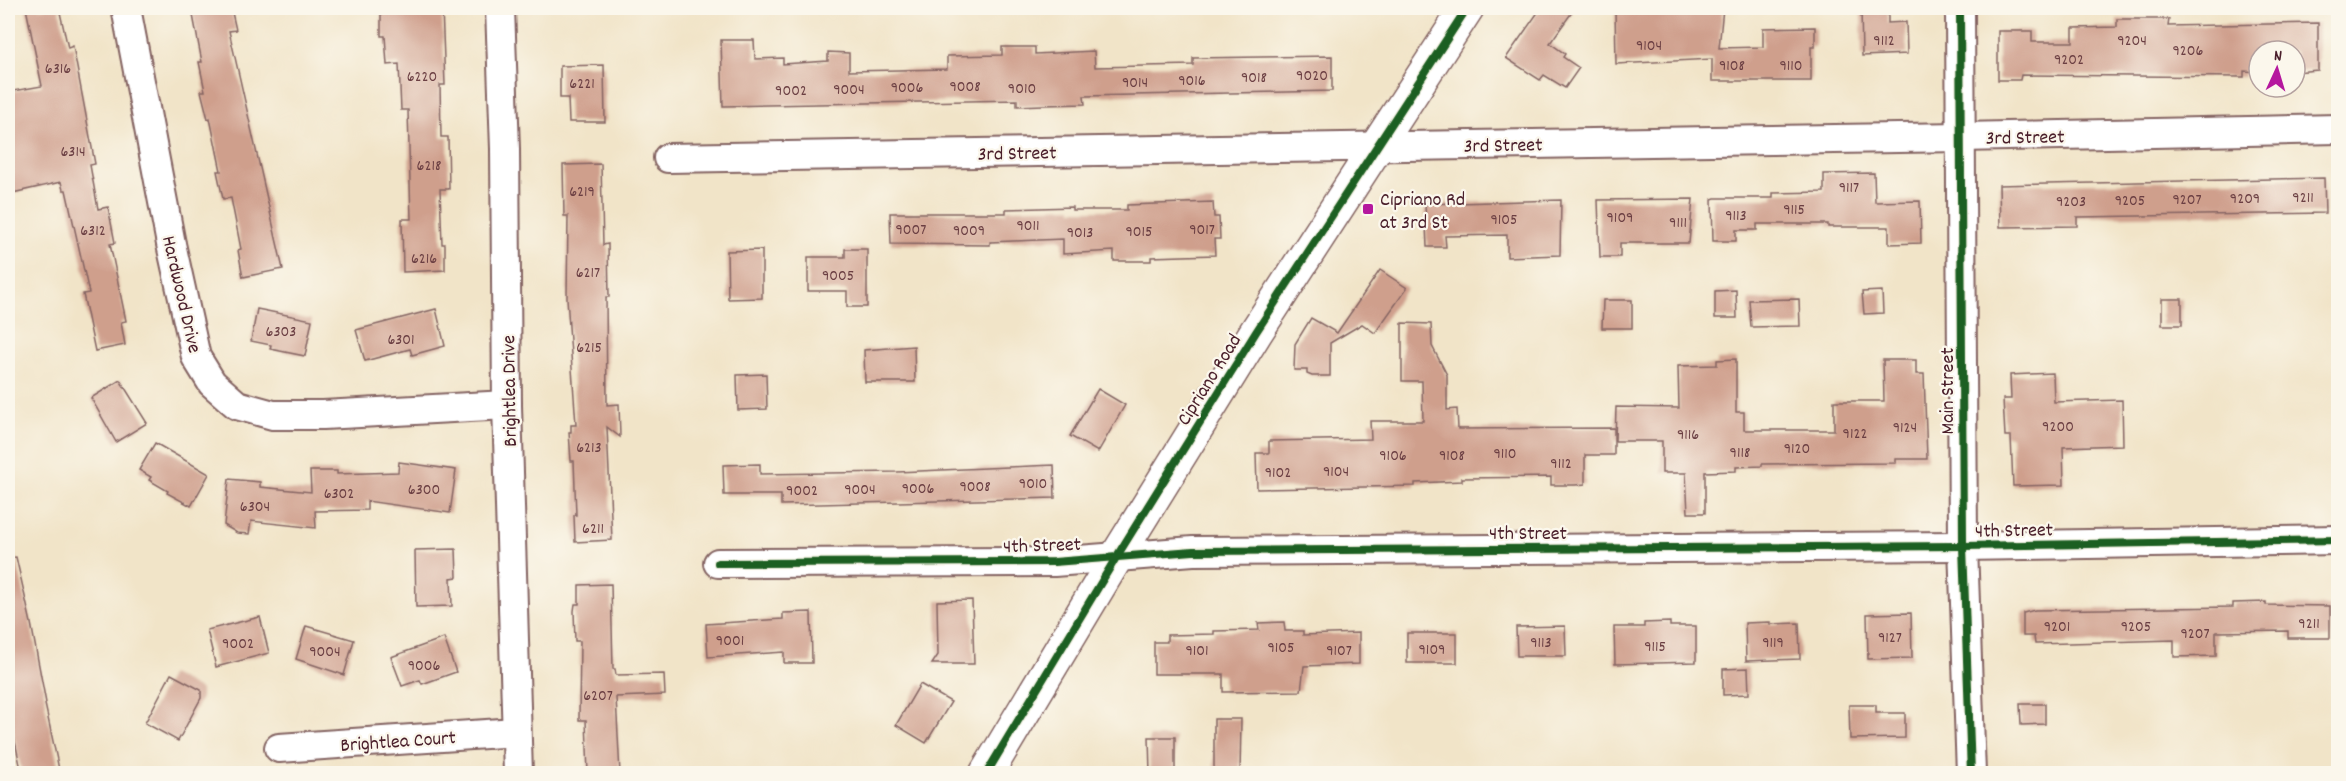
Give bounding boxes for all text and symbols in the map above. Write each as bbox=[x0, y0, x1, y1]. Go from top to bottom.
house number: 9112 bbox=[1873, 30, 1895, 53]
house number: 9204 bbox=[2117, 30, 2147, 53]
house number: 9104 bbox=[1636, 35, 1662, 58]
north arrow bbox=[2247, 39, 2307, 99]
house number: 9206 bbox=[2173, 40, 2204, 63]
text: N bbox=[2273, 45, 2283, 68]
house number: 9202 bbox=[2054, 49, 2084, 72]
house number: 9108 bbox=[1719, 55, 1745, 78]
house number: 9110 bbox=[1779, 55, 1803, 78]
house number: 6316 bbox=[45, 58, 71, 81]
house number: 9020 bbox=[1296, 65, 1328, 88]
house number: 6220 bbox=[407, 66, 437, 89]
house number: 9018 bbox=[1241, 67, 1267, 90]
house number: 9016 bbox=[1178, 70, 1206, 93]
house number: 9014 bbox=[1122, 72, 1148, 95]
house number: 6221 bbox=[569, 73, 595, 96]
house number: 9008 bbox=[949, 76, 981, 99]
house number: 9006 bbox=[891, 77, 923, 100]
house number: 9010 bbox=[1008, 78, 1036, 101]
house number: 9004 bbox=[833, 79, 865, 102]
house number: 9002 bbox=[775, 80, 807, 103]
street label: 3rd Street bbox=[1985, 124, 2065, 154]
street label: 3rd Street bbox=[1463, 132, 1543, 162]
street label: 3rd Street bbox=[977, 140, 1057, 170]
house number: 6314 bbox=[60, 141, 86, 164]
house number: 6218 bbox=[417, 155, 441, 178]
house number: 9117 bbox=[1839, 177, 1859, 200]
house number: 6219 bbox=[569, 181, 595, 204]
place label: Cipriano Rd at 3rd St bbox=[1380, 187, 1465, 238]
house number: 9211 bbox=[2292, 187, 2314, 210]
house number: 9209 bbox=[2230, 188, 2260, 211]
house number: 9207 bbox=[2172, 189, 2202, 212]
house number: 9205 bbox=[2115, 190, 2145, 213]
house number: 9203 bbox=[2056, 191, 2086, 214]
house number: 9115 bbox=[1783, 199, 1805, 222]
marker: Cipriano Rd at 3rd St bbox=[1361, 202, 1375, 216]
house number: 9113 bbox=[1725, 205, 1747, 228]
house number: 9109 bbox=[1607, 207, 1633, 230]
house number: 9105 bbox=[1491, 209, 1517, 232]
house number: 9111 bbox=[1669, 212, 1687, 235]
house number: 9011 bbox=[1016, 215, 1040, 238]
house number: 9007 bbox=[896, 219, 926, 242]
house number: 9017 bbox=[1189, 219, 1215, 242]
house number: 6312 bbox=[80, 220, 106, 243]
house number: 9009 bbox=[953, 220, 985, 243]
house number: 9015 bbox=[1126, 221, 1152, 244]
house number: 9013 bbox=[1067, 222, 1093, 245]
street label: Hardwood Drive bbox=[153, 233, 207, 356]
house number: 6216 bbox=[411, 248, 437, 271]
house number: 6217 bbox=[576, 262, 600, 285]
house number: 9005 bbox=[822, 265, 854, 288]
house number: 6303 bbox=[266, 321, 296, 344]
house number: 6301 bbox=[387, 329, 415, 352]
street label: Cipriano Road bbox=[1171, 329, 1250, 432]
street label: Brightlea Drive bbox=[496, 335, 526, 447]
house number: 6215 bbox=[576, 337, 602, 360]
street label: Main Street bbox=[1935, 347, 1963, 435]
house number: 9200 bbox=[2042, 416, 2074, 439]
house number: 9124 bbox=[1893, 417, 1917, 440]
house number: 9122 bbox=[1843, 423, 1867, 446]
house number: 9116 bbox=[1677, 424, 1699, 447]
house number: 6213 bbox=[576, 437, 602, 460]
house number: 9120 bbox=[1784, 438, 1810, 461]
house number: 9118 bbox=[1730, 442, 1750, 465]
house number: 9110 bbox=[1493, 443, 1517, 466]
house number: 9106 bbox=[1379, 445, 1407, 468]
house number: 9108 bbox=[1439, 445, 1465, 468]
house number: 9112 bbox=[1550, 453, 1572, 476]
house number: 9104 bbox=[1323, 461, 1349, 484]
house number: 9102 bbox=[1265, 462, 1291, 485]
house number: 9010 bbox=[1019, 473, 1047, 496]
house number: 9008 bbox=[959, 476, 991, 499]
house number: 9006 bbox=[902, 478, 934, 501]
house number: 6300 bbox=[408, 479, 440, 502]
house number: 9004 bbox=[844, 479, 876, 502]
house number: 9002 bbox=[786, 480, 818, 503]
house number: 6302 bbox=[324, 483, 354, 506]
house number: 6304 bbox=[240, 496, 270, 519]
street label: 4th Street bbox=[1975, 517, 2053, 547]
house number: 6211 bbox=[582, 518, 604, 541]
street label: 4th Street bbox=[1489, 521, 1567, 549]
street label: 4th Street bbox=[1003, 532, 1082, 562]
house number: 9211 bbox=[2298, 613, 2320, 636]
house number: 9201 bbox=[2044, 616, 2070, 639]
house number: 9205 bbox=[2121, 616, 2151, 639]
house number: 9207 bbox=[2180, 623, 2210, 646]
house number: 9127 bbox=[1878, 627, 1902, 650]
house number: 9001 bbox=[716, 630, 744, 653]
house number: 9113 bbox=[1530, 632, 1552, 655]
house number: 9119 bbox=[1762, 632, 1784, 655]
house number: 9002 bbox=[222, 633, 254, 656]
house number: 9115 bbox=[1644, 636, 1666, 659]
house number: 9105 bbox=[1268, 637, 1294, 660]
house number: 9109 bbox=[1419, 639, 1445, 662]
house number: 9101 bbox=[1185, 640, 1209, 663]
house number: 9107 bbox=[1326, 640, 1352, 663]
house number: 9004 bbox=[309, 641, 341, 664]
house number: 9006 bbox=[408, 655, 440, 678]
house number: 6207 bbox=[583, 685, 613, 708]
street label: Brightlea Court bbox=[340, 725, 457, 761]

